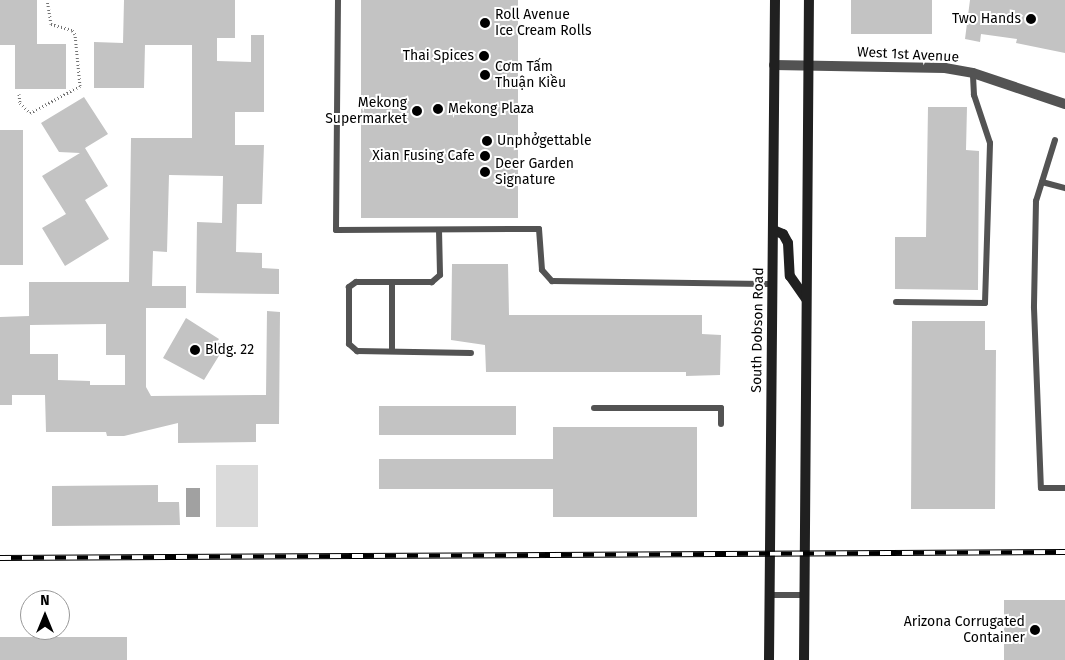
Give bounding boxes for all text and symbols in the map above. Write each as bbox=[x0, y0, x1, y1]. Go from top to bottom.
place label: Roll Avenue Ice Cream Rolls bbox=[495, 7, 591, 40]
place label: Two Hands bbox=[952, 11, 1021, 27]
marker: Two Hands bbox=[1025, 13, 1037, 25]
marker: Roll Avenue Ice Cream Rolls bbox=[479, 17, 491, 29]
street label: West 1st Avenue bbox=[857, 44, 959, 66]
place label: Thai Spices bbox=[403, 48, 474, 64]
marker: Thai Spices bbox=[478, 50, 490, 62]
place label: Cơm Tấm Thuận Kiều bbox=[495, 59, 566, 92]
marker: Cơm Tấm Thuận Kiều bbox=[479, 69, 491, 81]
place label: Mekong Supermarket bbox=[325, 95, 407, 128]
place label: Mekong Plaza bbox=[448, 101, 534, 117]
marker: Mekong Plaza bbox=[432, 103, 444, 115]
marker: Mekong Supermarket bbox=[411, 105, 423, 117]
place label: Unphởgettable bbox=[497, 133, 592, 149]
marker: Unphởgettable bbox=[481, 135, 493, 147]
place label: Xian Fusing Cafe bbox=[372, 148, 475, 164]
marker: Xian Fusing Cafe bbox=[479, 150, 491, 162]
place label: Deer Garden Signature bbox=[495, 156, 574, 188]
marker: Deer Garden Signature bbox=[479, 166, 491, 178]
street label: South Dobson Road bbox=[749, 267, 767, 393]
place label: Bldg. 22 bbox=[205, 342, 254, 358]
marker: Bldg. 22 bbox=[189, 344, 201, 356]
north arrow bbox=[20, 590, 70, 640]
text: N bbox=[40, 592, 50, 609]
place label: Arizona Corrugated Container bbox=[904, 614, 1025, 646]
marker: Arizona Corrugated Container bbox=[1029, 624, 1041, 636]

